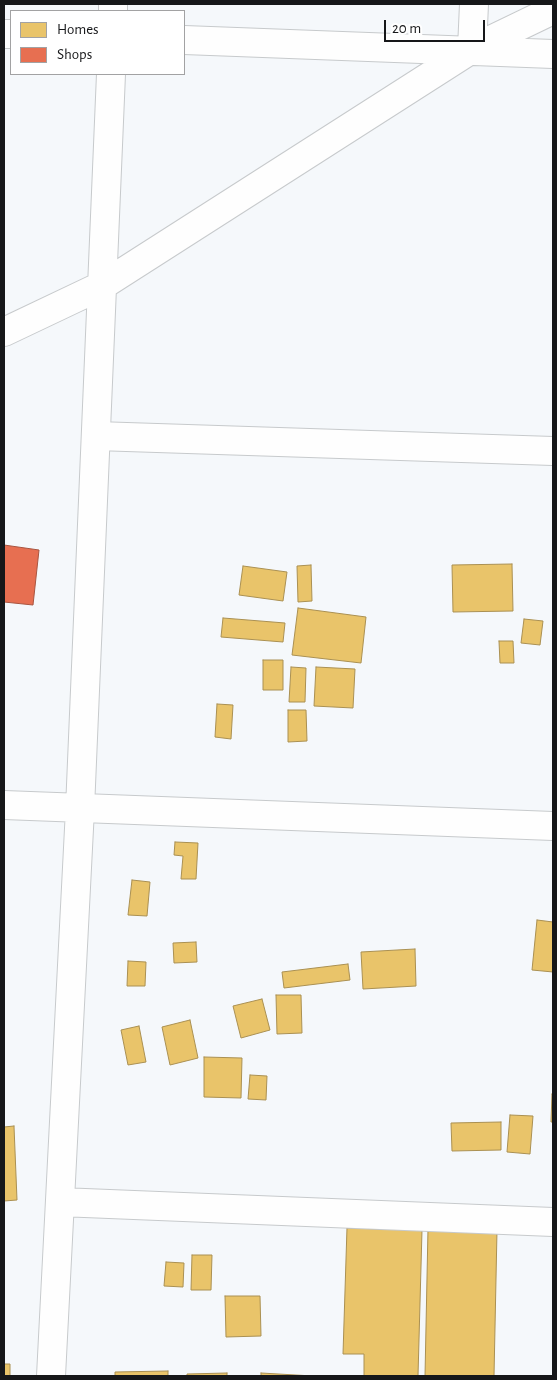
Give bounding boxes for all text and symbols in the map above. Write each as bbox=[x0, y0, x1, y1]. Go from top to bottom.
legend bbox=[10, 10, 185, 75]
scale bar bbox=[387, 10, 488, 42]
text: 20 m bbox=[392, 21, 421, 36]
text: Homes bbox=[57, 22, 99, 37]
text: Shops bbox=[57, 47, 92, 62]

